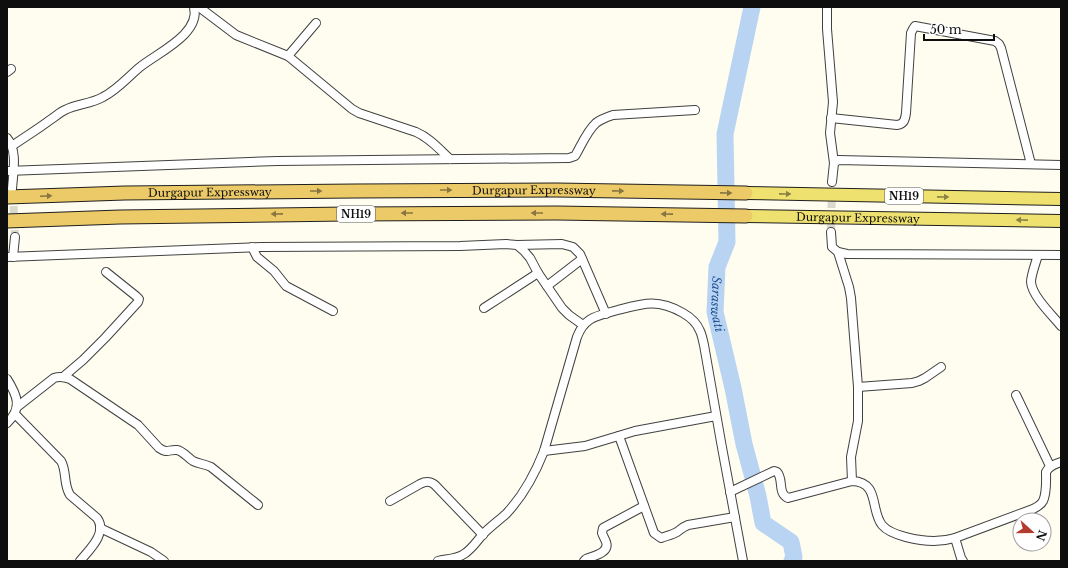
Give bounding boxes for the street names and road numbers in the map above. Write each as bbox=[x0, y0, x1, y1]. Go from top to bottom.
street label: Durgapur Expressway bbox=[472, 183, 596, 198]
street label: Durgapur Expressway bbox=[148, 185, 272, 200]
road number: NH19 bbox=[885, 188, 923, 204]
road number: NH19 bbox=[337, 206, 375, 222]
street label: Durgapur Expressway bbox=[796, 210, 920, 226]

